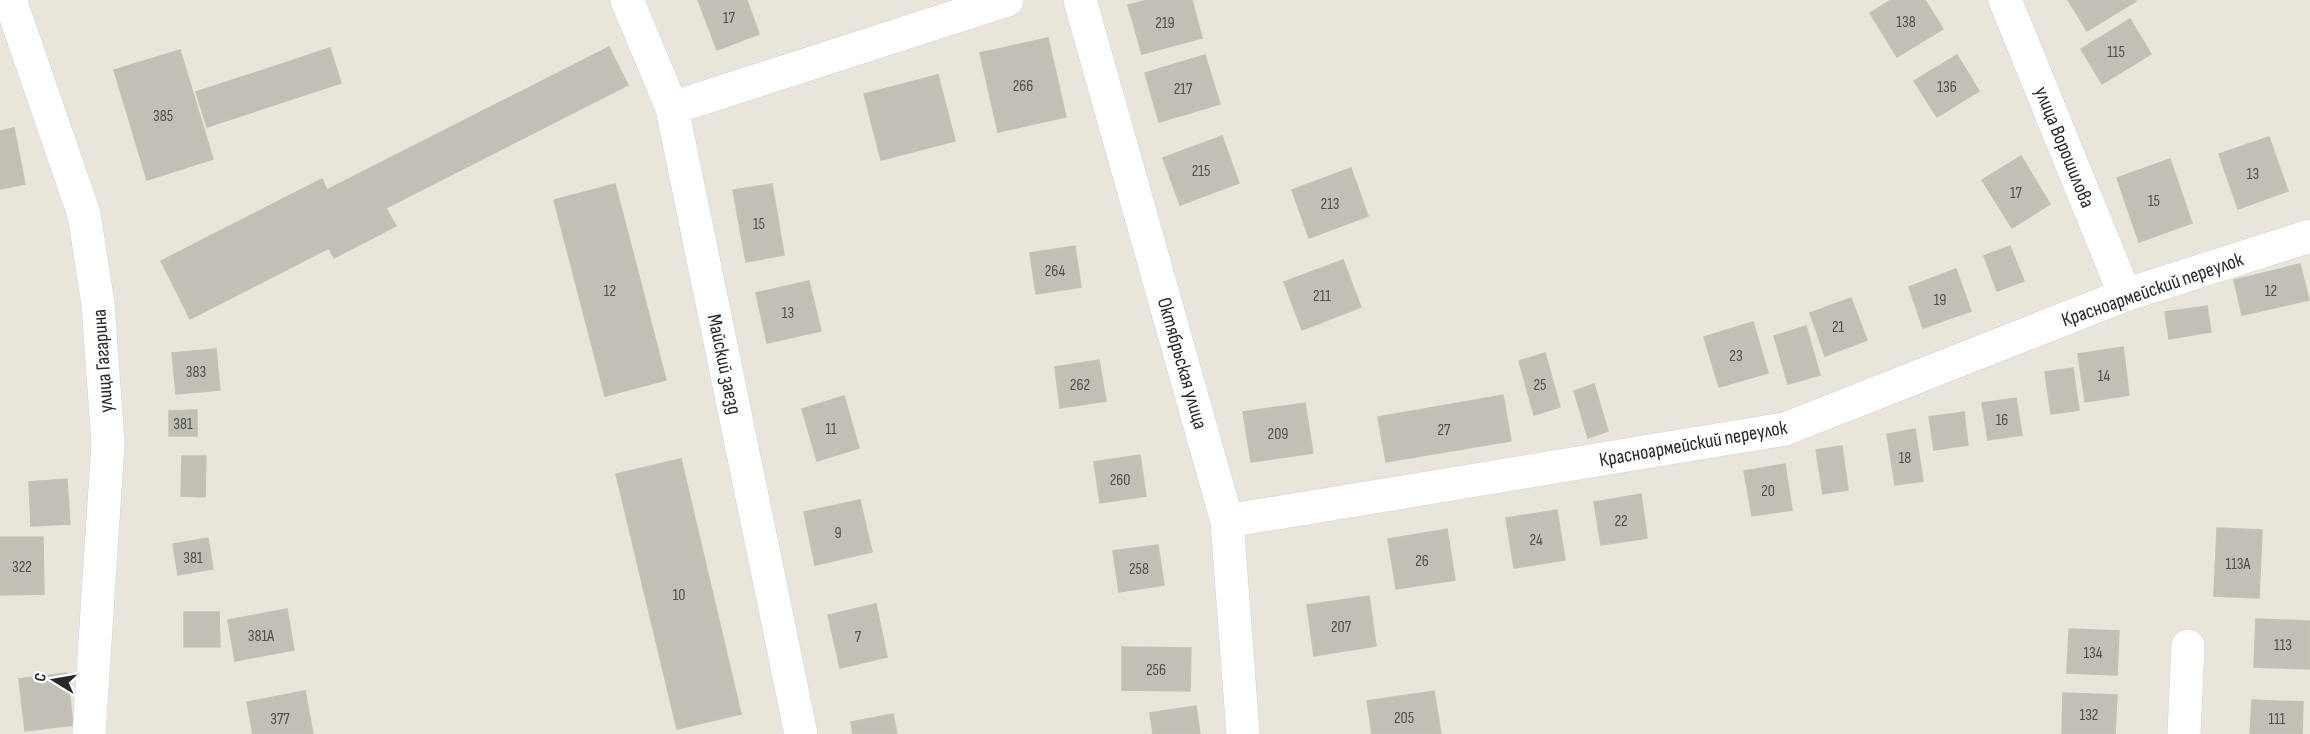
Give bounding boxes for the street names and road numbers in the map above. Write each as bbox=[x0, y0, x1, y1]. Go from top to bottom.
street label: улица Ворошилова bbox=[2029, 83, 2099, 211]
street label: Красноармейский переулок bbox=[2058, 247, 2247, 332]
street label: Октябрьская улица bbox=[1152, 295, 1212, 432]
street label: улица Гагарина bbox=[87, 308, 119, 413]
street label: Майский заезд bbox=[702, 312, 746, 416]
street label: Красноармейский переулок bbox=[1597, 416, 1789, 472]

